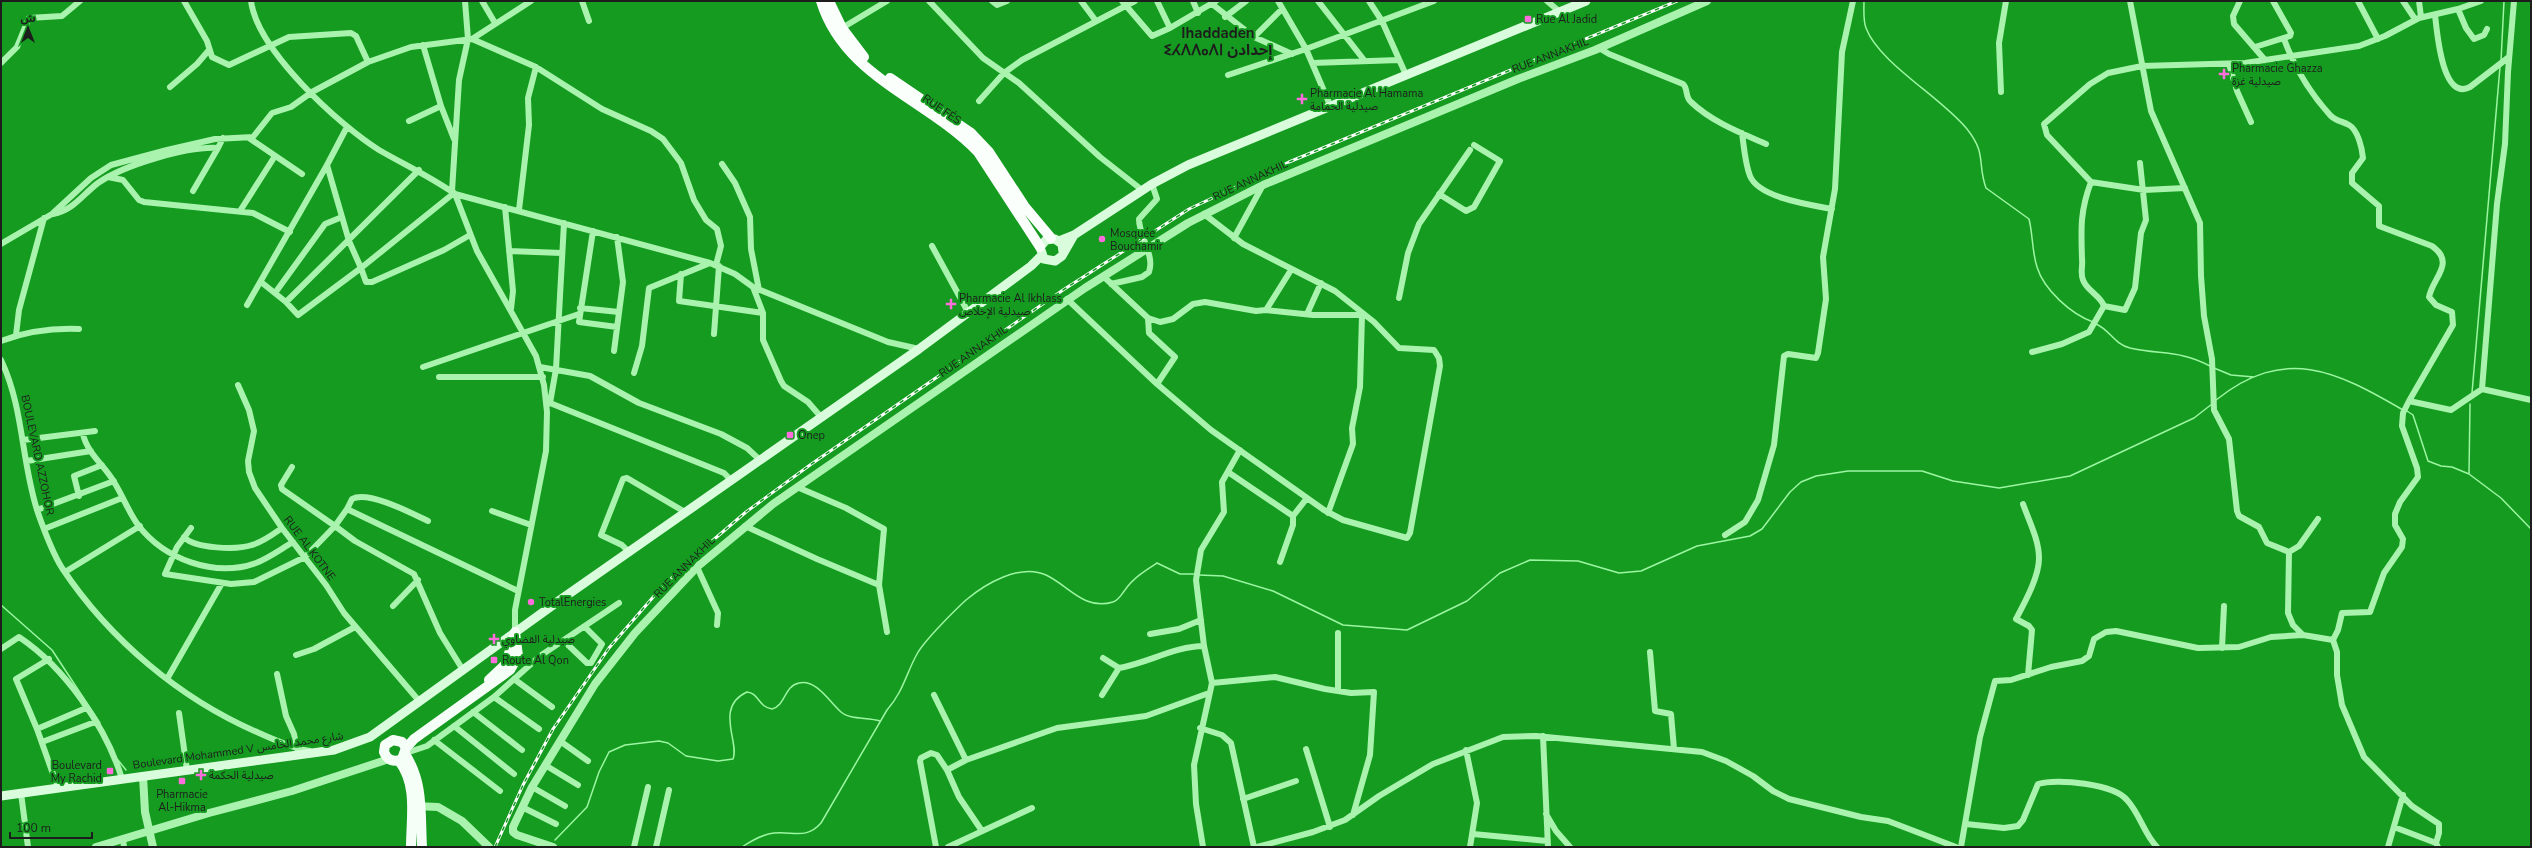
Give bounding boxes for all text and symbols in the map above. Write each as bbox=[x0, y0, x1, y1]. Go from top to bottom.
north arrow bbox=[8, 8, 48, 48]
text: ش bbox=[20, 11, 36, 26]
place label: Rue Al Jadid bbox=[1536, 12, 1597, 27]
marker: Rue Al Jadid bbox=[1523, 14, 1533, 24]
district label: Ihaddaden ⵉⵃⴷⴷⴰⴷⵏ إحدادن bbox=[1164, 23, 1273, 60]
street label: RUE ANNAKHIL bbox=[1510, 34, 1591, 77]
place label: Pharmacie Ghazza صيدلية غزة bbox=[2232, 61, 2323, 89]
marker: Pharmacie Ghazza صيدلية غزة bbox=[2219, 69, 2229, 79]
place label: Pharmacie Al Hamama صيدلية الحمامة bbox=[1310, 86, 1424, 114]
street label: RUE FÉS bbox=[919, 90, 965, 128]
marker: Pharmacie Al Hamama صيدلية الحمامة bbox=[1297, 94, 1307, 104]
street label: RUE ANNAKHIL bbox=[1210, 157, 1290, 204]
place label: Mosquée Bouchamir bbox=[1110, 226, 1163, 254]
marker: Mosquée Bouchamir bbox=[1097, 234, 1107, 244]
place label: Pharmacie Al Ikhlass صيدلية الإخلاص bbox=[959, 291, 1062, 319]
marker: Pharmacie Al Ikhlass صيدلية الإخلاص bbox=[946, 299, 956, 309]
street label: RUE ANNAKHIL bbox=[936, 322, 1011, 381]
street label: BOULEVARD AZZOHOR bbox=[17, 393, 58, 517]
place label: Onep bbox=[798, 428, 825, 443]
marker: Onep bbox=[785, 430, 795, 440]
street label: RUE AL KOTNE bbox=[280, 513, 339, 584]
street label: RUE ANNAKHIL bbox=[650, 533, 718, 601]
place label: TotalEnergies bbox=[539, 595, 606, 610]
marker: TotalEnergies bbox=[526, 597, 536, 607]
place label: صيدلية القضاوي bbox=[502, 632, 575, 649]
marker: صيدلية القضاوي bbox=[489, 634, 499, 644]
place label: Route Al Qon bbox=[502, 653, 569, 668]
marker: Route Al Qon bbox=[489, 655, 499, 665]
street label: Boulevard Mohammed V شارع محمد الخامس bbox=[132, 728, 345, 773]
place label: Boulevard My Rachid bbox=[51, 758, 102, 786]
marker: Boulevard My Rachid bbox=[105, 766, 115, 776]
place label: صيدلية الحكمة bbox=[209, 768, 274, 783]
marker: صيدلية الحكمة bbox=[196, 770, 206, 780]
marker: Pharmacie Al-Hikma bbox=[177, 776, 187, 786]
place label: Pharmacie Al-Hikma bbox=[156, 787, 208, 815]
scale bar bbox=[10, 814, 92, 840]
text: 100 m bbox=[16, 820, 51, 836]

